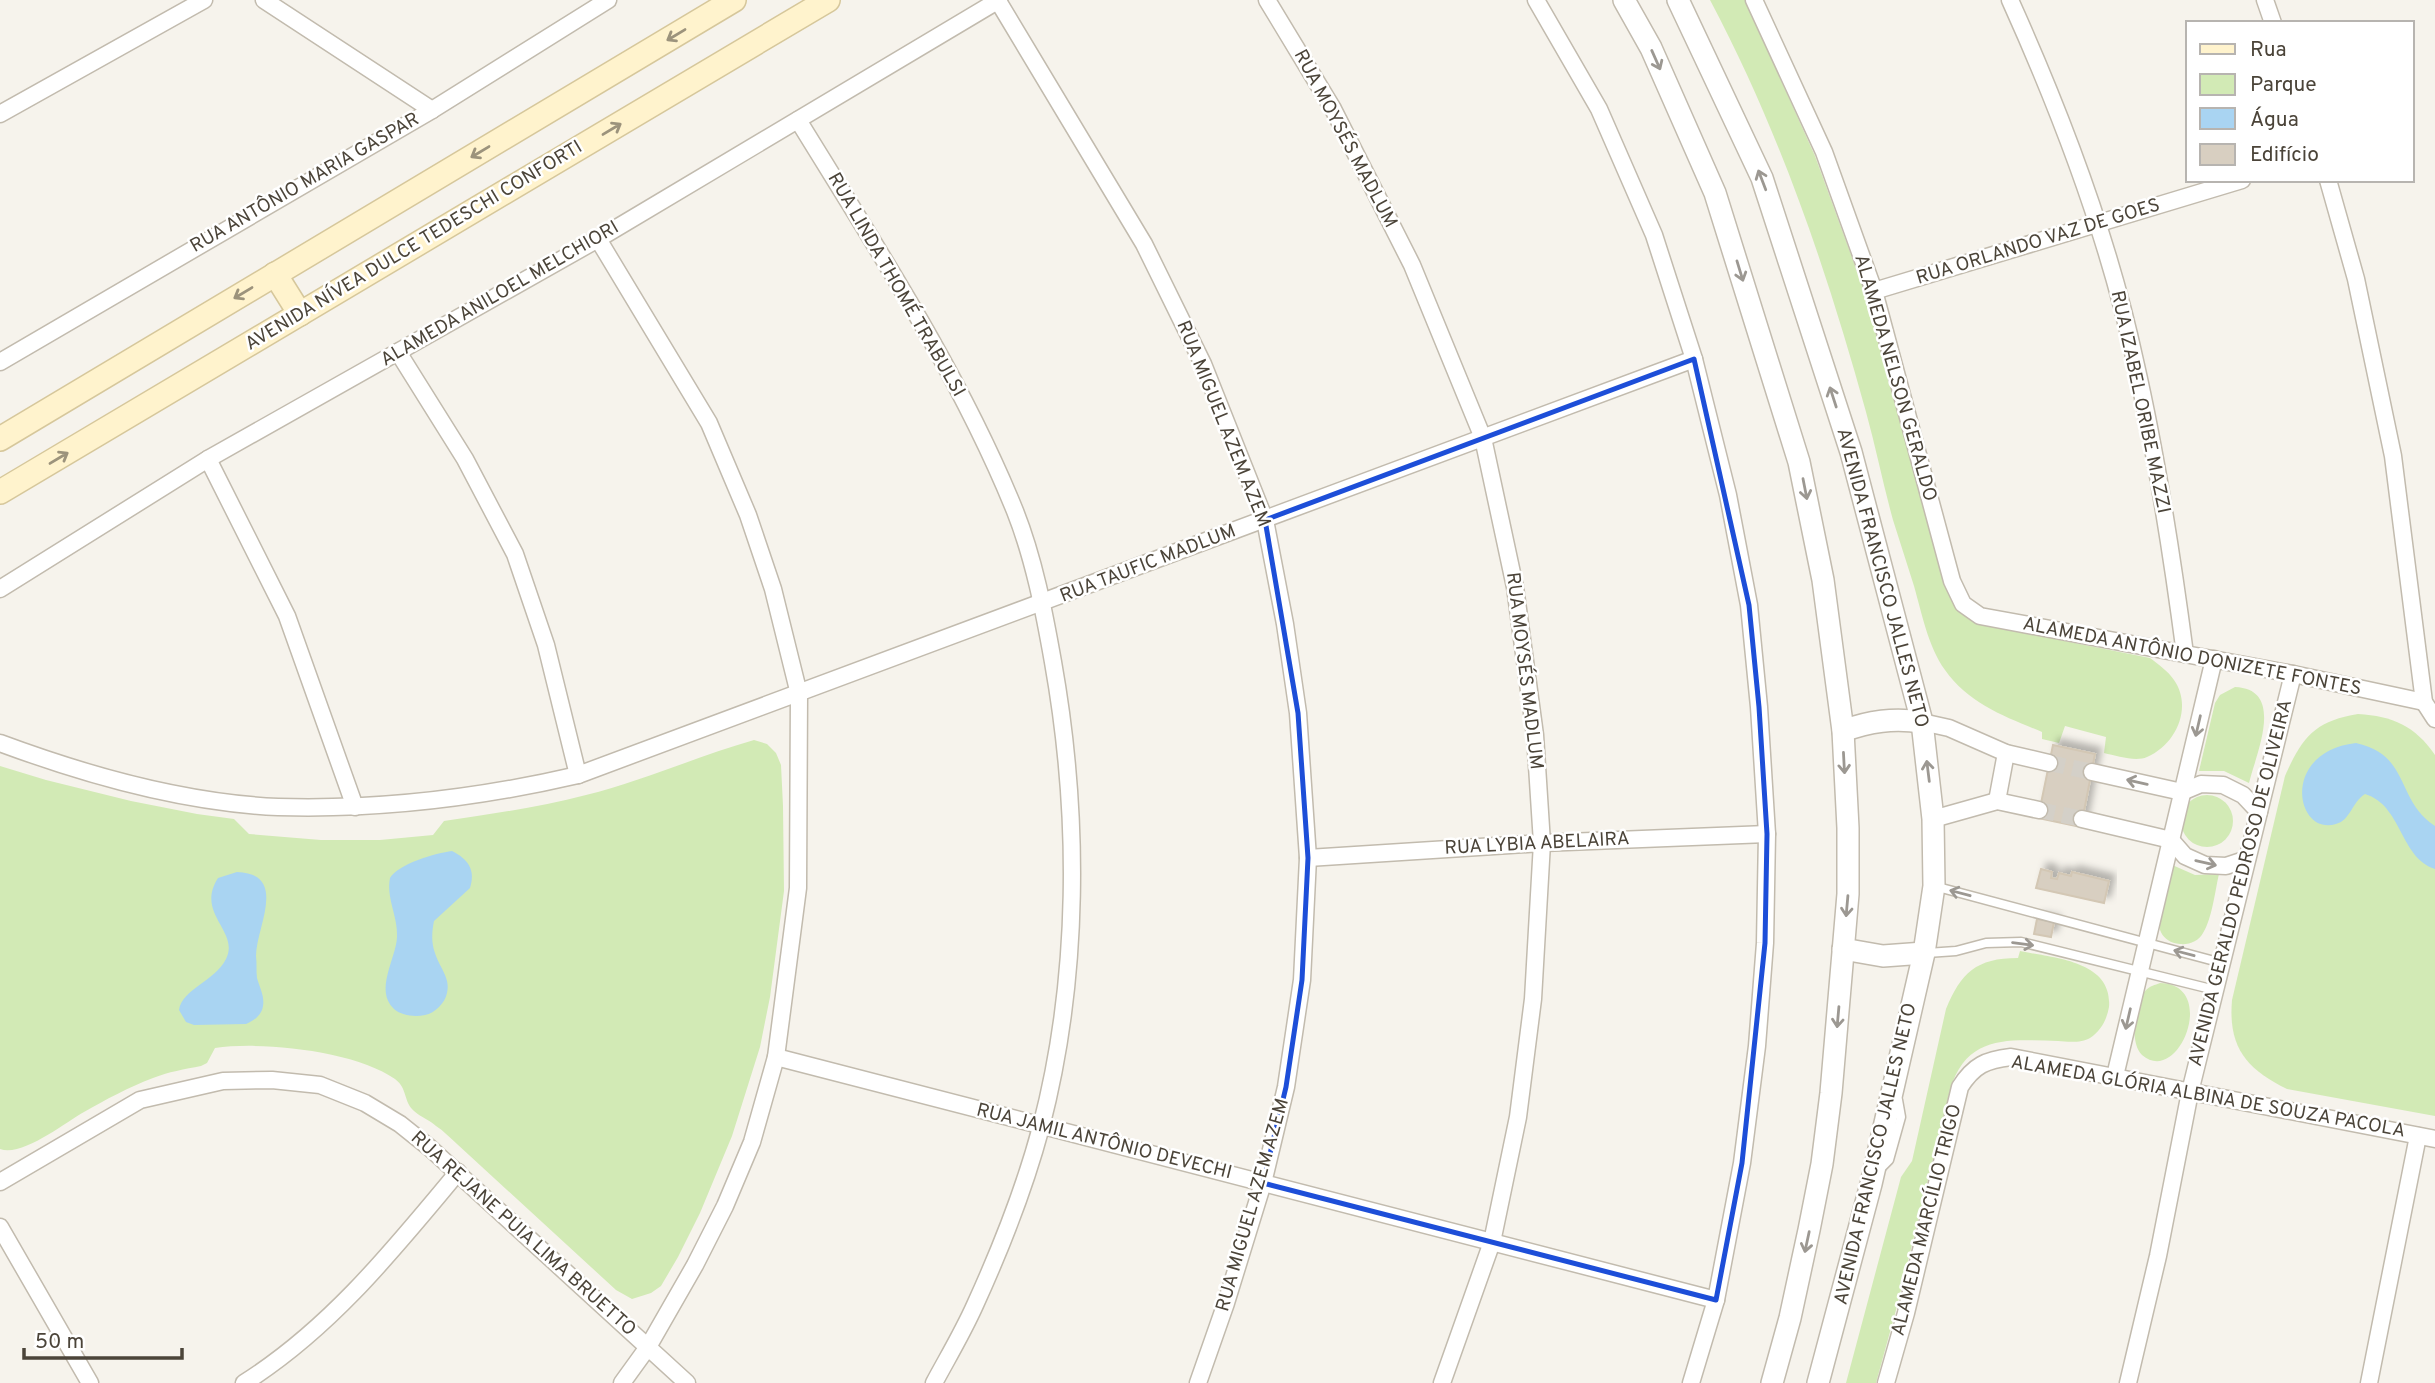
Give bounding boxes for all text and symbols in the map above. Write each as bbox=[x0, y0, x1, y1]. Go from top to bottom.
legend bbox=[2186, 21, 2414, 182]
one-way arrow bbox=[666, 28, 686, 42]
text: Rua bbox=[2250, 37, 2287, 64]
street label: RUA MOYSÉS MADLUM bbox=[1288, 45, 1403, 232]
one-way arrow bbox=[1650, 49, 1663, 70]
text: Parque bbox=[2250, 72, 2317, 99]
street label: RUA ANTÔNIO MARIA GASPAR bbox=[185, 106, 424, 259]
text: Água bbox=[2250, 106, 2299, 134]
one-way arrow bbox=[602, 121, 622, 135]
street label: AVENIDA NÍVEA DULCE TEDESCHI CONFORTI bbox=[240, 135, 587, 357]
text: Edifício bbox=[2250, 142, 2319, 169]
one-way arrow bbox=[471, 145, 491, 159]
street label: RUA LINDA THOMÉ TRABULSI bbox=[822, 168, 971, 402]
one-way arrow bbox=[1755, 170, 1768, 192]
street label: RUA ORLANDO VAZ DE GOES bbox=[1913, 193, 2163, 291]
street label: ALAMEDA ANILOEL MELCHIORI bbox=[377, 216, 623, 372]
street label: ALAMEDA NELSON GERALDO bbox=[1848, 252, 1942, 504]
one-way arrow bbox=[1734, 260, 1747, 282]
one-way arrow bbox=[234, 287, 254, 301]
street label: RUA IZABEL ORIBE MAZZI bbox=[2105, 288, 2175, 516]
street label: RUA MIGUEL AZEM AZEM bbox=[1171, 317, 1275, 531]
one-way arrow bbox=[1826, 386, 1838, 408]
street label: AVENIDA FRANCISCO JALLES NETO bbox=[1830, 426, 1934, 730]
one-way arrow bbox=[48, 450, 68, 464]
one-way arrow bbox=[1798, 477, 1812, 500]
street label: RUA TAUFIC MADLUM bbox=[1057, 519, 1239, 609]
street label: RUA MOYSÉS MADLUM bbox=[1500, 571, 1549, 771]
street label: ALAMEDA ANTÔNIO DONIZETE FONTES bbox=[2021, 611, 2363, 702]
street label: AVENIDA GERALDO PEDROSO DE OLIVEIRA bbox=[2184, 697, 2298, 1069]
one-way arrow bbox=[2191, 714, 2204, 737]
one-way arrow bbox=[1838, 751, 1851, 774]
one-way arrow bbox=[1921, 760, 1934, 782]
one-way arrow bbox=[2126, 775, 2149, 788]
street label: RUA LYBIA ABELAIRA bbox=[1444, 827, 1630, 861]
one-way arrow bbox=[2194, 857, 2216, 870]
one-way arrow bbox=[1949, 886, 1972, 899]
one-way arrow bbox=[1840, 895, 1853, 917]
one-way arrow bbox=[2011, 937, 2034, 950]
one-way arrow bbox=[2173, 946, 2196, 959]
street label: AVENIDA FRANCISCO JALLES NETO bbox=[1830, 1001, 1922, 1307]
one-way arrow bbox=[1831, 1005, 1844, 1028]
one-way arrow bbox=[2121, 1007, 2134, 1030]
street label: ALAMEDA GLÓRIA ALBINA DE SOUZA PACOLA bbox=[2009, 1049, 2407, 1144]
street label: RUA MIGUEL AZEM AZEM bbox=[1211, 1096, 1295, 1314]
street label: RUA JAMIL ANTÔNIO DEVECHI bbox=[974, 1098, 1235, 1185]
street label: ALAMEDA MARCÍLIO TRIGO bbox=[1886, 1101, 1967, 1338]
street label: RUA REJANE PUIA LIMA BRUETTO bbox=[405, 1126, 641, 1342]
one-way arrow bbox=[1799, 1230, 1813, 1253]
scale bar bbox=[24, 1316, 182, 1360]
text: 50 m bbox=[35, 1329, 84, 1356]

